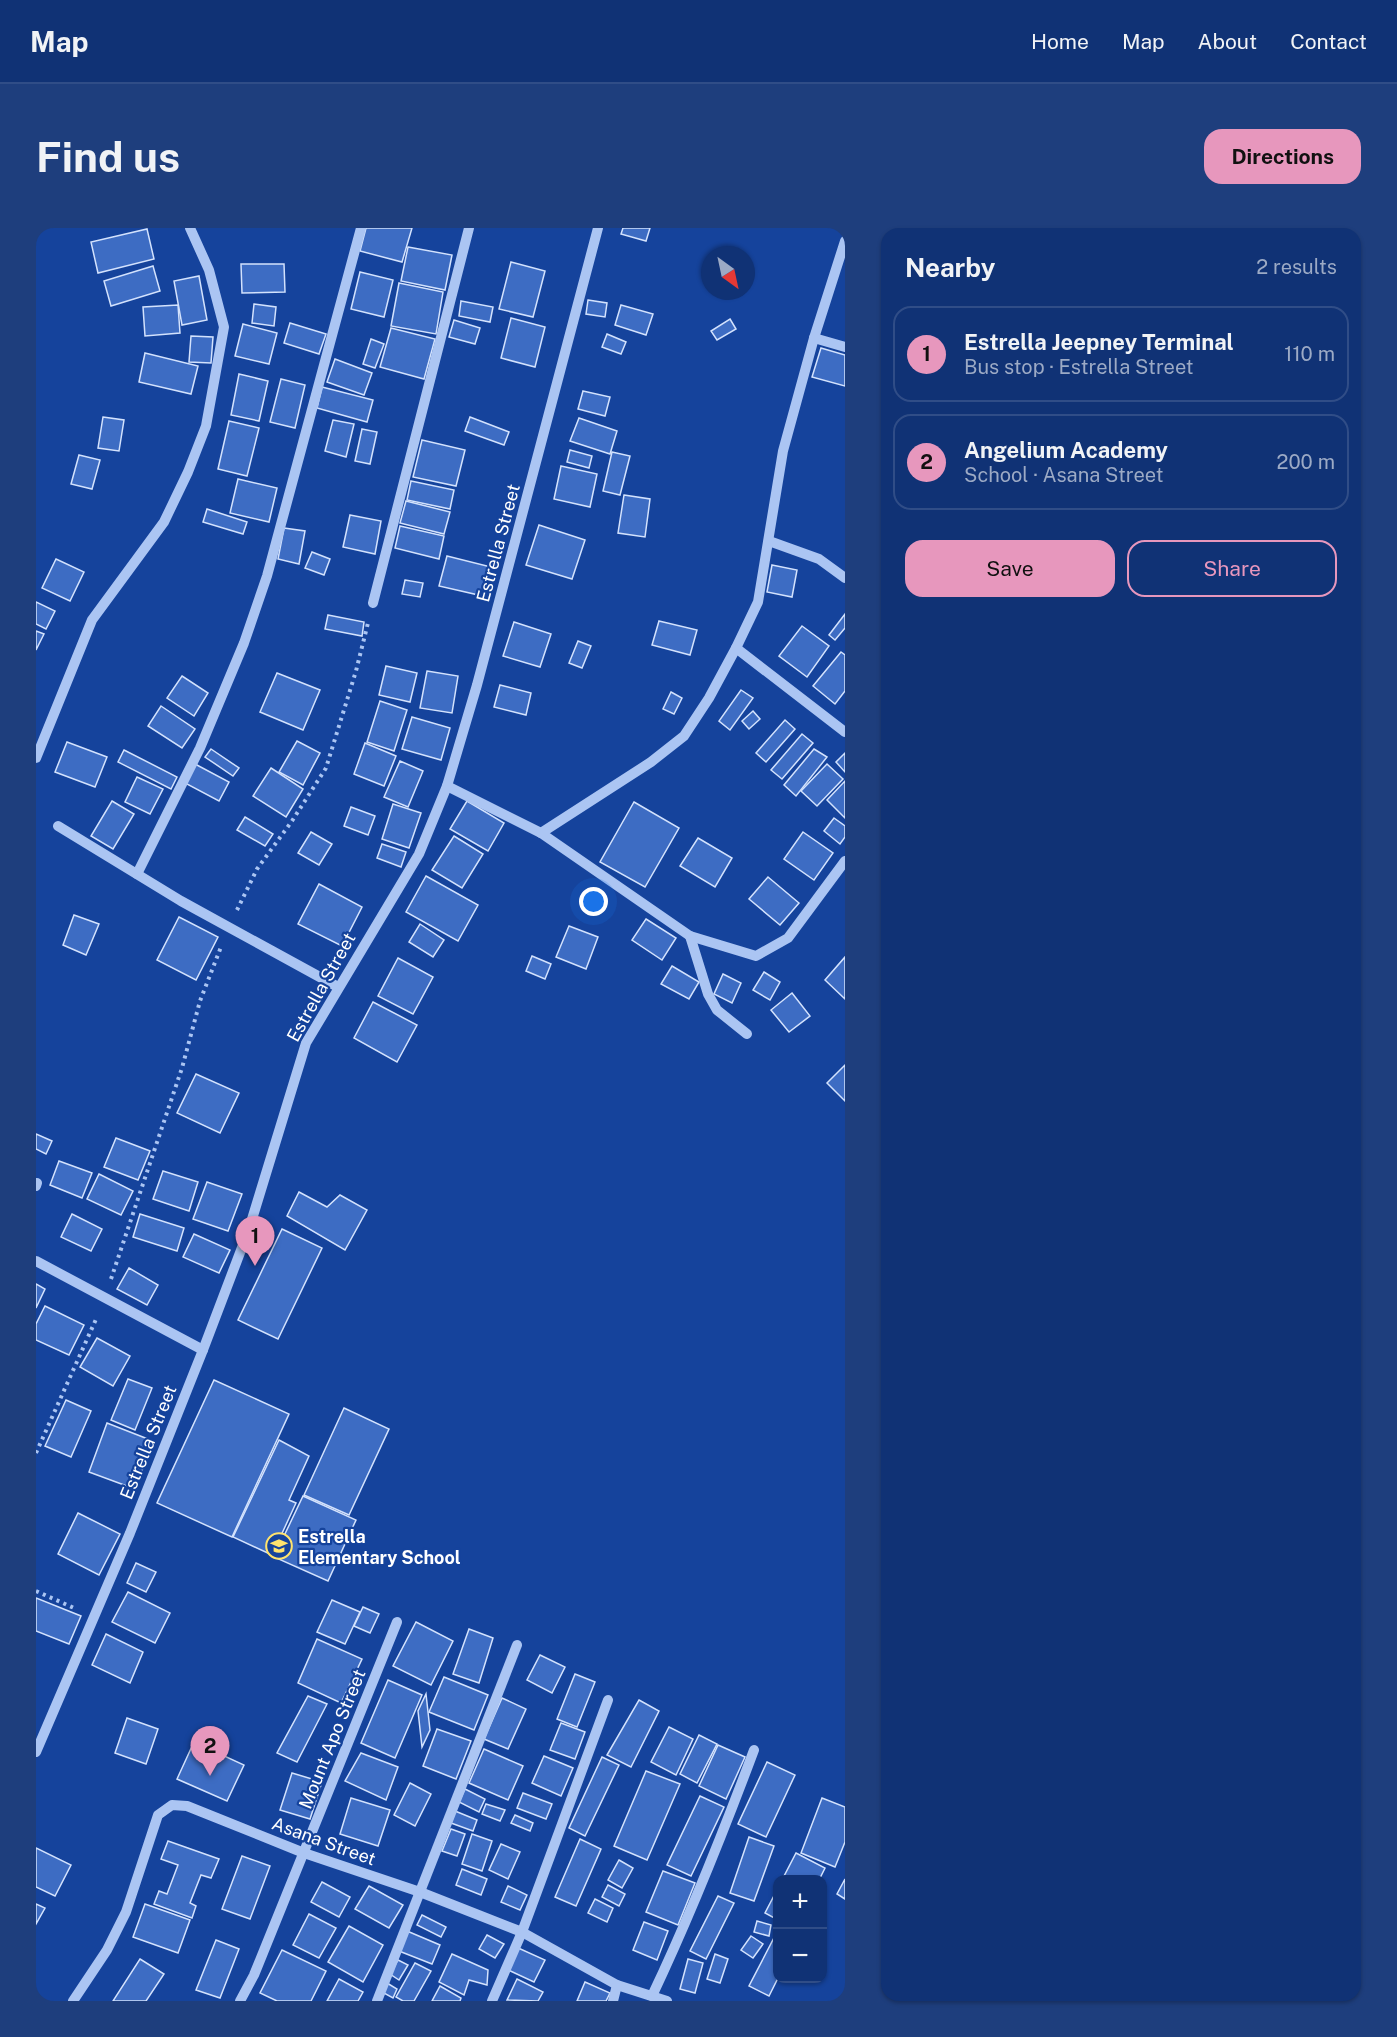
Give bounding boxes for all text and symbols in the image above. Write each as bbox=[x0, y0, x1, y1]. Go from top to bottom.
text: Map bbox=[30, 25, 89, 58]
text: Home bbox=[1031, 29, 1089, 54]
text: Map bbox=[1122, 29, 1165, 54]
text: About bbox=[1198, 29, 1257, 54]
text: Contact bbox=[1290, 29, 1367, 54]
button: Directions bbox=[1204, 129, 1361, 184]
text: Find us bbox=[36, 132, 180, 181]
north arrow bbox=[701, 246, 755, 300]
text: Nearby bbox=[905, 252, 995, 283]
text: 2 results bbox=[1256, 255, 1337, 279]
text: Estrella Jeepney Terminal bbox=[964, 329, 1234, 355]
text: 1 bbox=[922, 342, 931, 366]
text: 110 m bbox=[1284, 342, 1335, 366]
text: Bus stop · Estrella Street bbox=[964, 355, 1194, 379]
text: Angelium Academy bbox=[964, 437, 1168, 463]
text: 2 bbox=[920, 450, 933, 474]
text: 200 m bbox=[1277, 450, 1335, 474]
text: School · Asana Street bbox=[964, 463, 1163, 487]
street label: Estrella Street bbox=[472, 482, 524, 604]
button: Save bbox=[905, 540, 1115, 597]
button: Share bbox=[1127, 540, 1337, 597]
your location bbox=[579, 887, 608, 916]
street label: Estrella Street bbox=[282, 929, 360, 1045]
pin: 1 bbox=[236, 1216, 274, 1266]
street label: Estrella Street bbox=[116, 1382, 180, 1502]
place label: Estrella Elementary School bbox=[298, 1526, 461, 1568]
school or university icon: Estrella Elementary School bbox=[264, 1531, 294, 1561]
street label: Mount Apo Street bbox=[294, 1666, 370, 1812]
pin: 2 bbox=[190, 1726, 230, 1776]
street label: Asana Street bbox=[269, 1813, 379, 1869]
map controls bbox=[773, 1875, 827, 1983]
button: + bbox=[773, 1875, 827, 1929]
button: − bbox=[773, 1929, 827, 1983]

